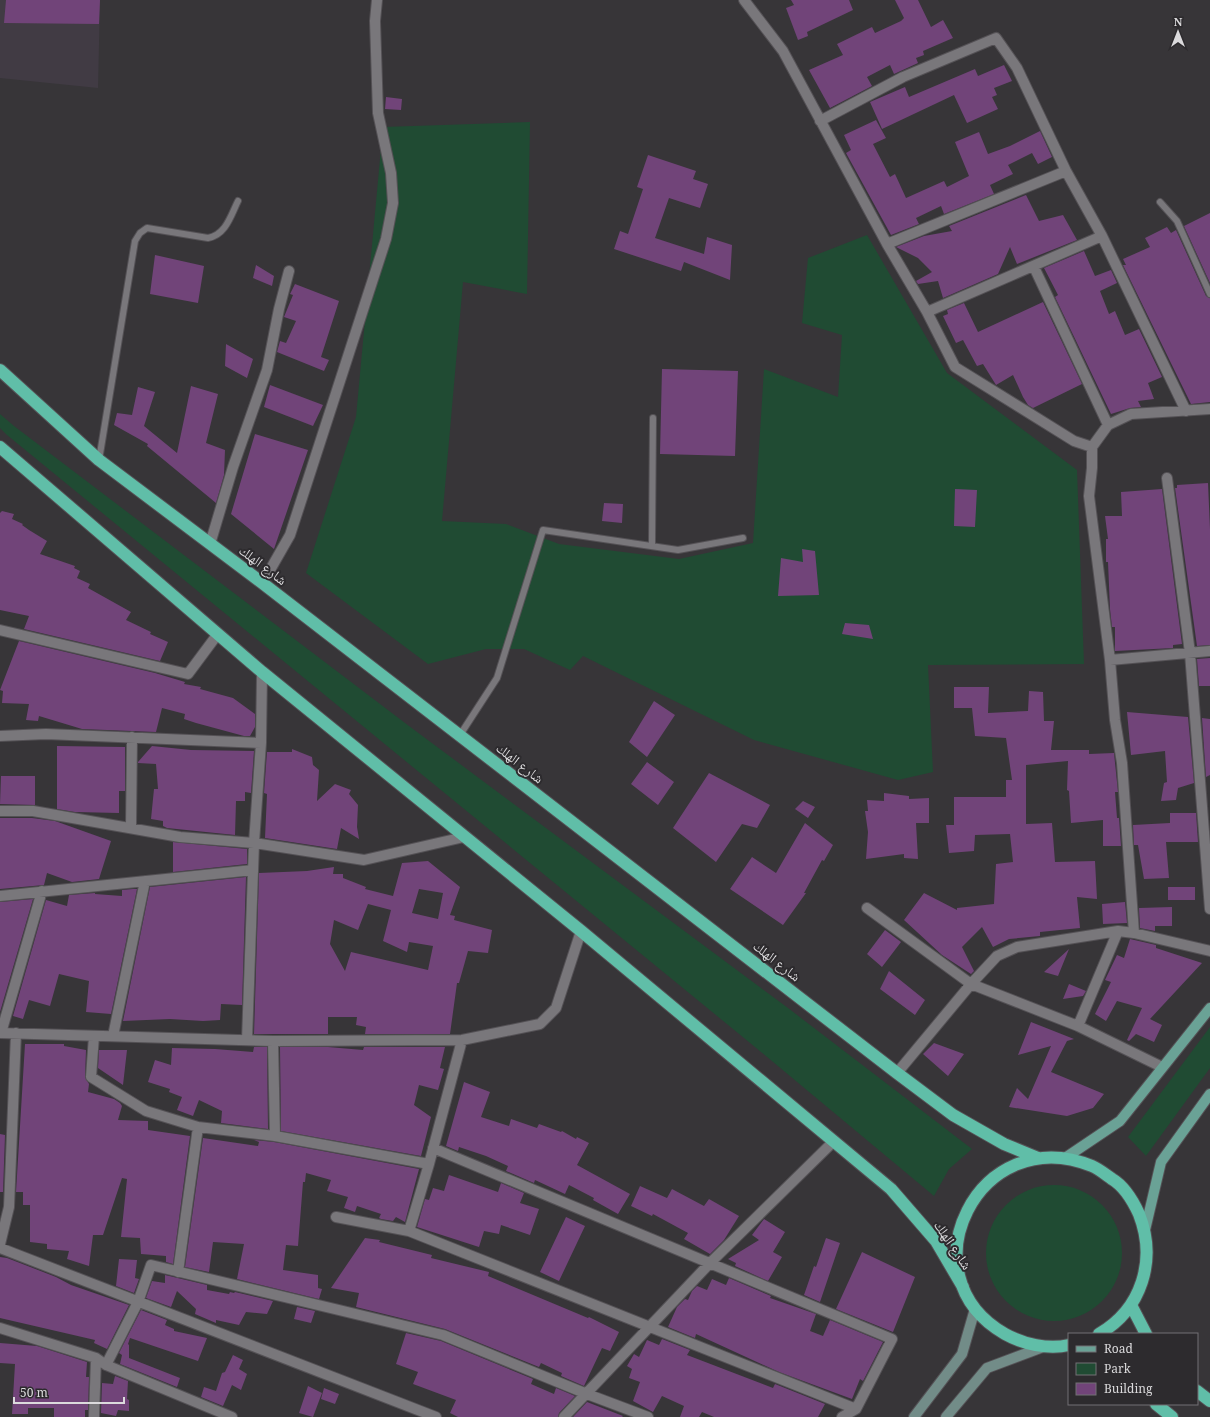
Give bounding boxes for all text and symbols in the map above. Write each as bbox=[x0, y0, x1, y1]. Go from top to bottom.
north arrow bbox=[1158, 12, 1198, 52]
text: N bbox=[1174, 14, 1183, 29]
street label: شارع الهلك bbox=[235, 540, 291, 590]
street label: شارع الهلك bbox=[492, 738, 548, 788]
street label: شارع الهلك bbox=[749, 936, 805, 986]
street label: شارع الهلك bbox=[929, 1216, 977, 1274]
legend bbox=[1068, 1333, 1198, 1405]
text: Road bbox=[1104, 1340, 1134, 1357]
text: Park bbox=[1104, 1360, 1132, 1377]
scale bar bbox=[14, 1379, 124, 1405]
text: Building bbox=[1104, 1380, 1153, 1397]
text: 50 m bbox=[20, 1384, 48, 1401]

